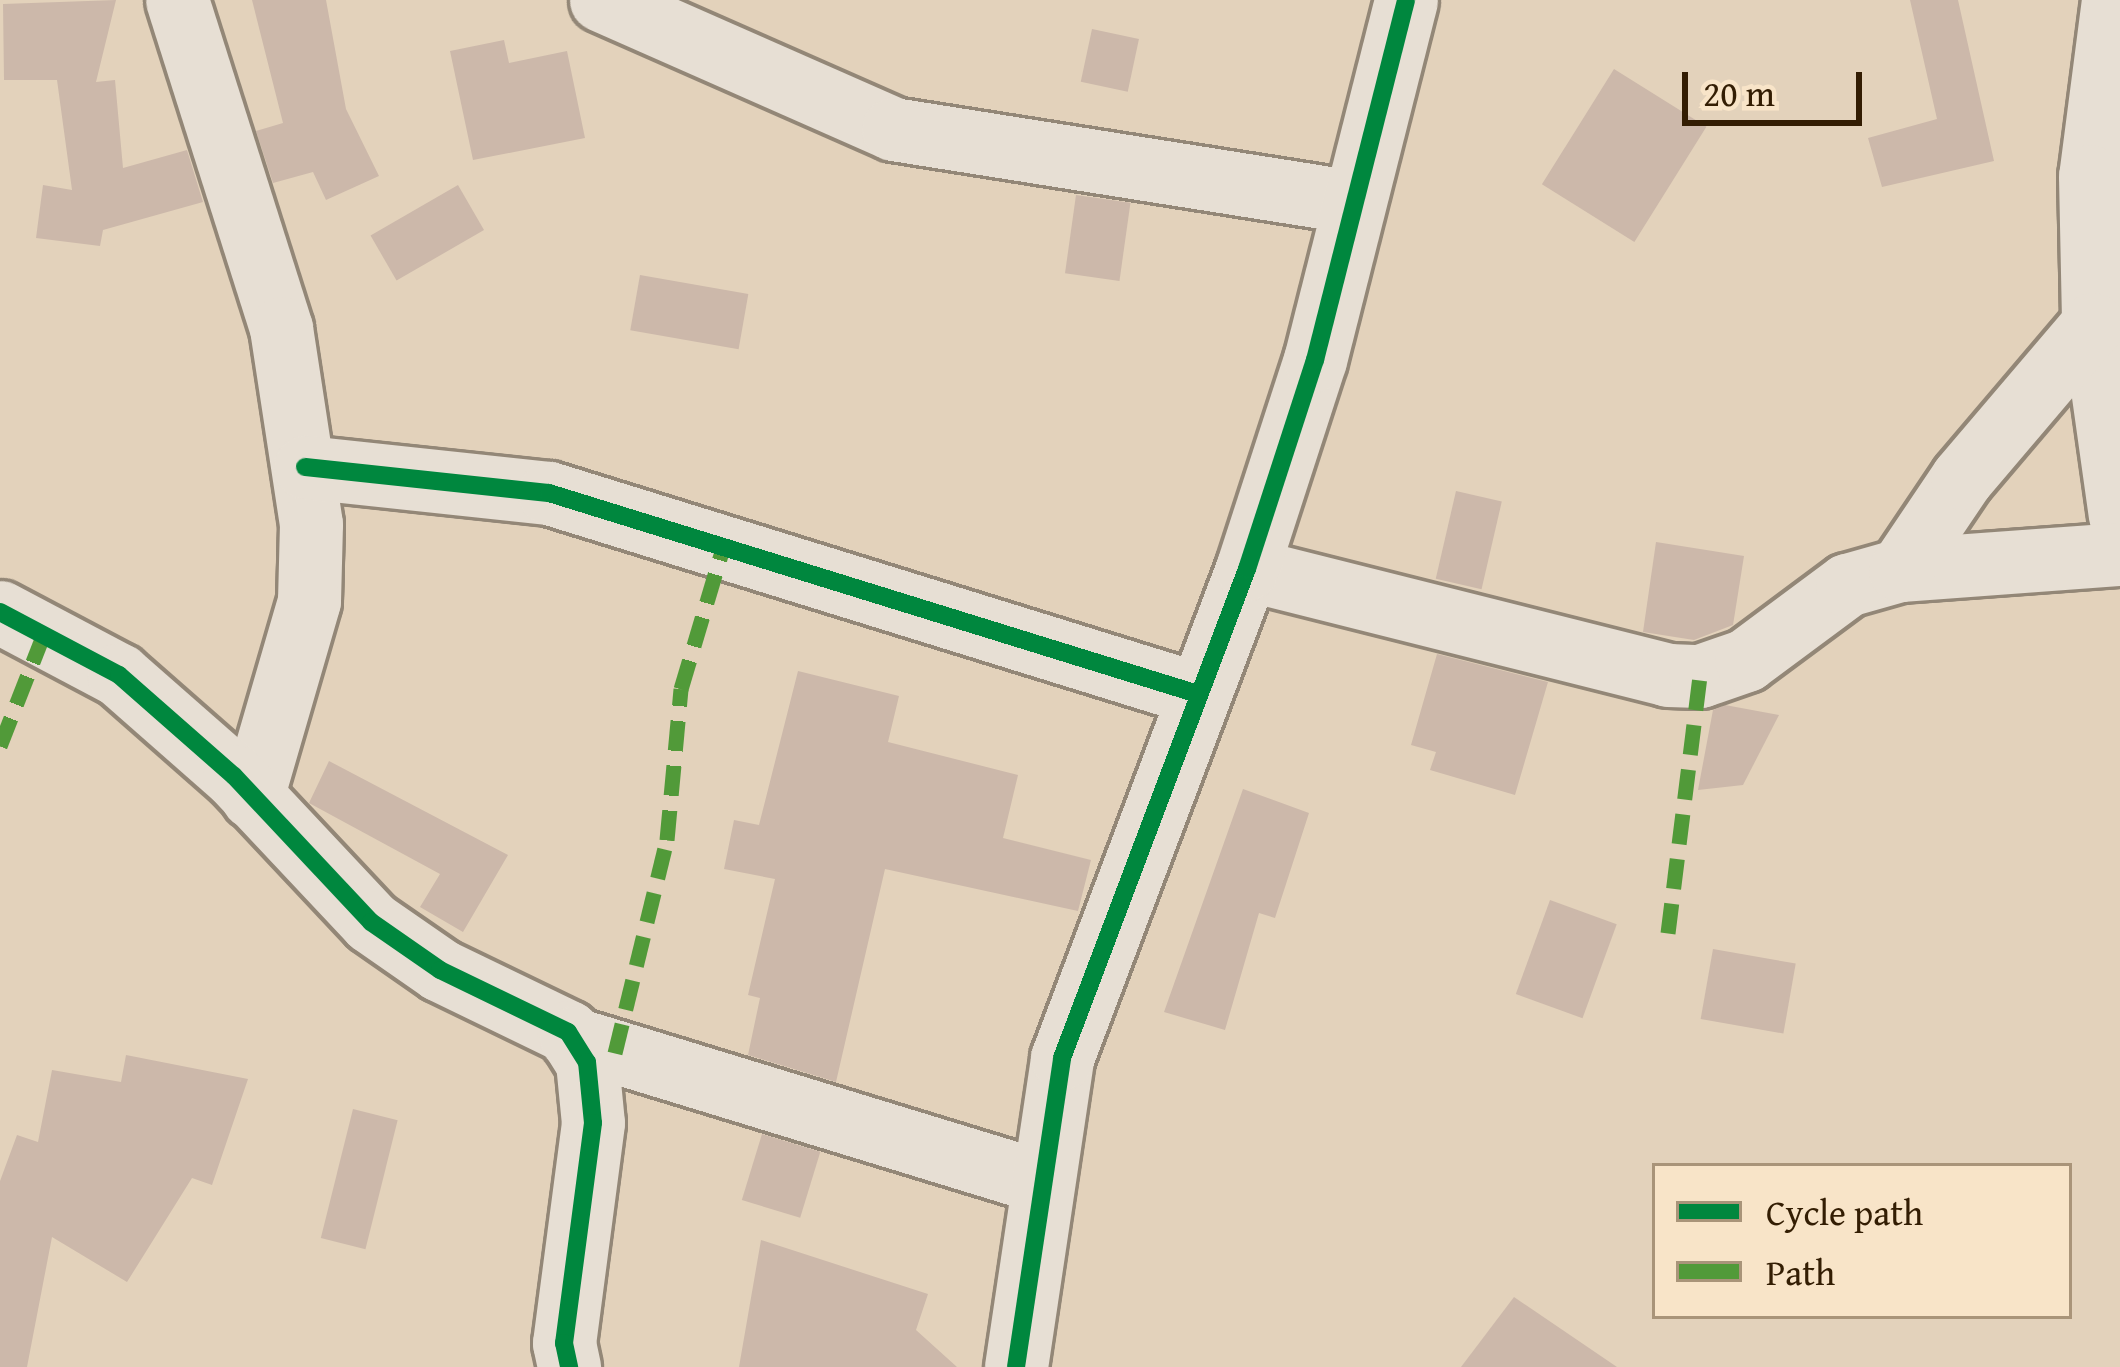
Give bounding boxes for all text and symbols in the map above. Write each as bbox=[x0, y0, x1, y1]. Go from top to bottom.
scale bar bbox=[1688, 48, 1868, 122]
text: 20 m bbox=[1703, 66, 1775, 119]
legend bbox=[1652, 1163, 2072, 1319]
text: Cycle path bbox=[1766, 1185, 1923, 1238]
text: Path bbox=[1766, 1245, 1835, 1298]

